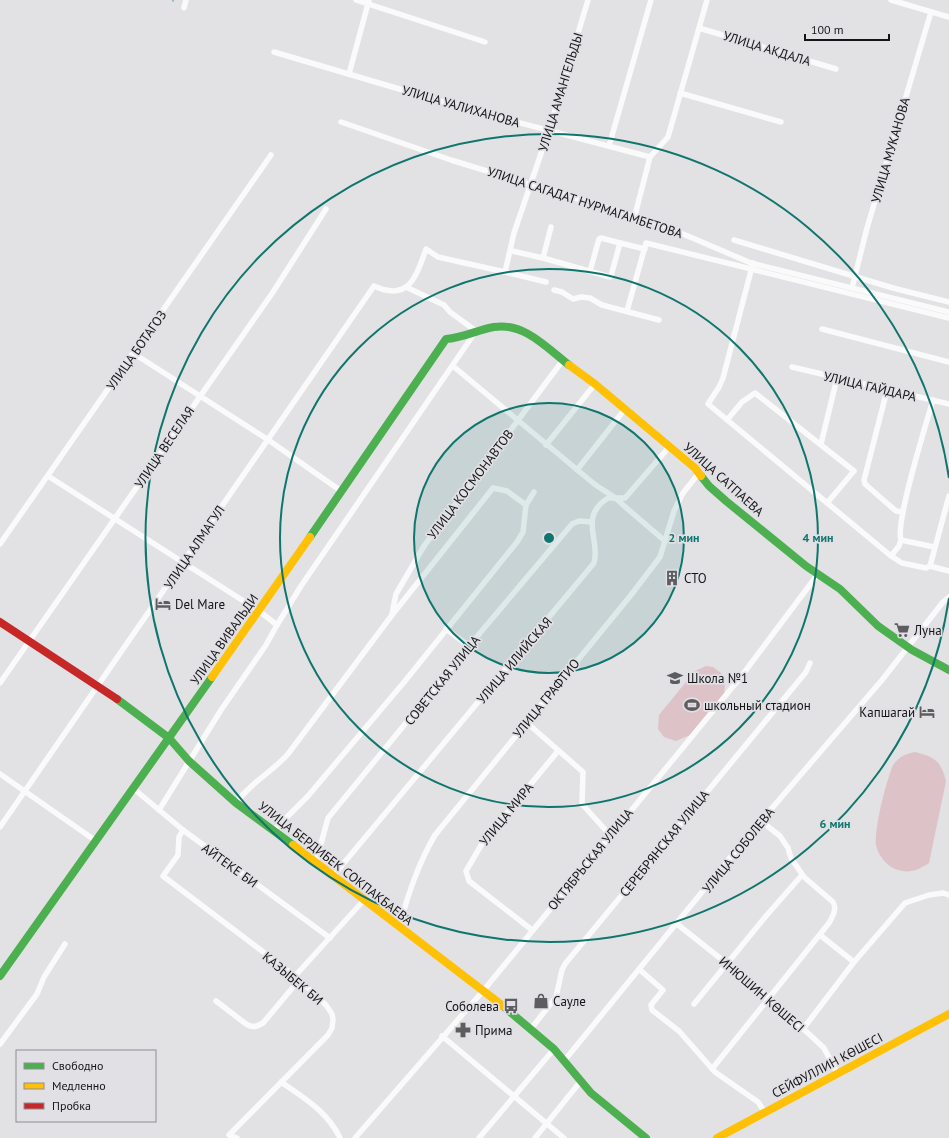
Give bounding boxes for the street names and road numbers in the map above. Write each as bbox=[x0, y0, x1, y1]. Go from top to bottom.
street label: УЛИЦА АКДАЛА bbox=[721, 27, 813, 70]
street label: УЛИЦА АМАНГЕЛЬДЫ bbox=[534, 31, 587, 154]
street label: УЛИЦА УАЛИХАНОВА bbox=[400, 81, 522, 132]
street label: УЛИЦА МУКАНОВА bbox=[867, 95, 914, 205]
street label: УЛИЦА САГАДАТ НУРМАГАМБЕТОВА bbox=[485, 163, 685, 242]
street label: УЛИЦА БОТАГОЗ bbox=[102, 307, 170, 394]
street label: УЛИЦА ГАЙДАРА bbox=[822, 368, 918, 406]
street label: УЛИЦА ВЕСЕЛАЯ bbox=[131, 403, 198, 492]
street label: УЛИЦА КОСМОНАВТОВ bbox=[424, 426, 517, 543]
street label: УЛИЦА САТПАЕВА bbox=[680, 439, 768, 520]
street label: УЛИЦА АЛМАГУЛ bbox=[160, 502, 229, 592]
street label: УЛИЦА ВИВАЛЬДИ bbox=[187, 590, 262, 688]
street label: УЛИЦА ИЛИЙСКАЯ bbox=[473, 613, 556, 707]
street label: СОВЕТСКАЯ УЛИЦА bbox=[401, 632, 484, 729]
street label: УЛИЦА ГРАФТИО bbox=[509, 655, 584, 741]
street label: УЛИЦА МИРА bbox=[476, 779, 537, 849]
street label: СЕРЕБРЯНСКАЯ УЛИЦА bbox=[616, 786, 713, 900]
street label: УЛИЦА БЕРДИБЕК СОКПАКБАЕВА bbox=[255, 798, 417, 929]
street label: УЛИЦА СОБОЛЕВА bbox=[699, 804, 778, 897]
street label: ОКТЯБРЬСКАЯ УЛИЦА bbox=[544, 805, 637, 914]
street label: АЙТЕКЕ БИ bbox=[198, 839, 261, 891]
street label: КАЗЫБЕК БИ bbox=[259, 948, 327, 1009]
street label: ИНЮШИН КӨШЕСІ bbox=[715, 953, 808, 1036]
street label: СЕЙФУЛЛИН КӨШЕСІ bbox=[769, 1029, 886, 1102]

